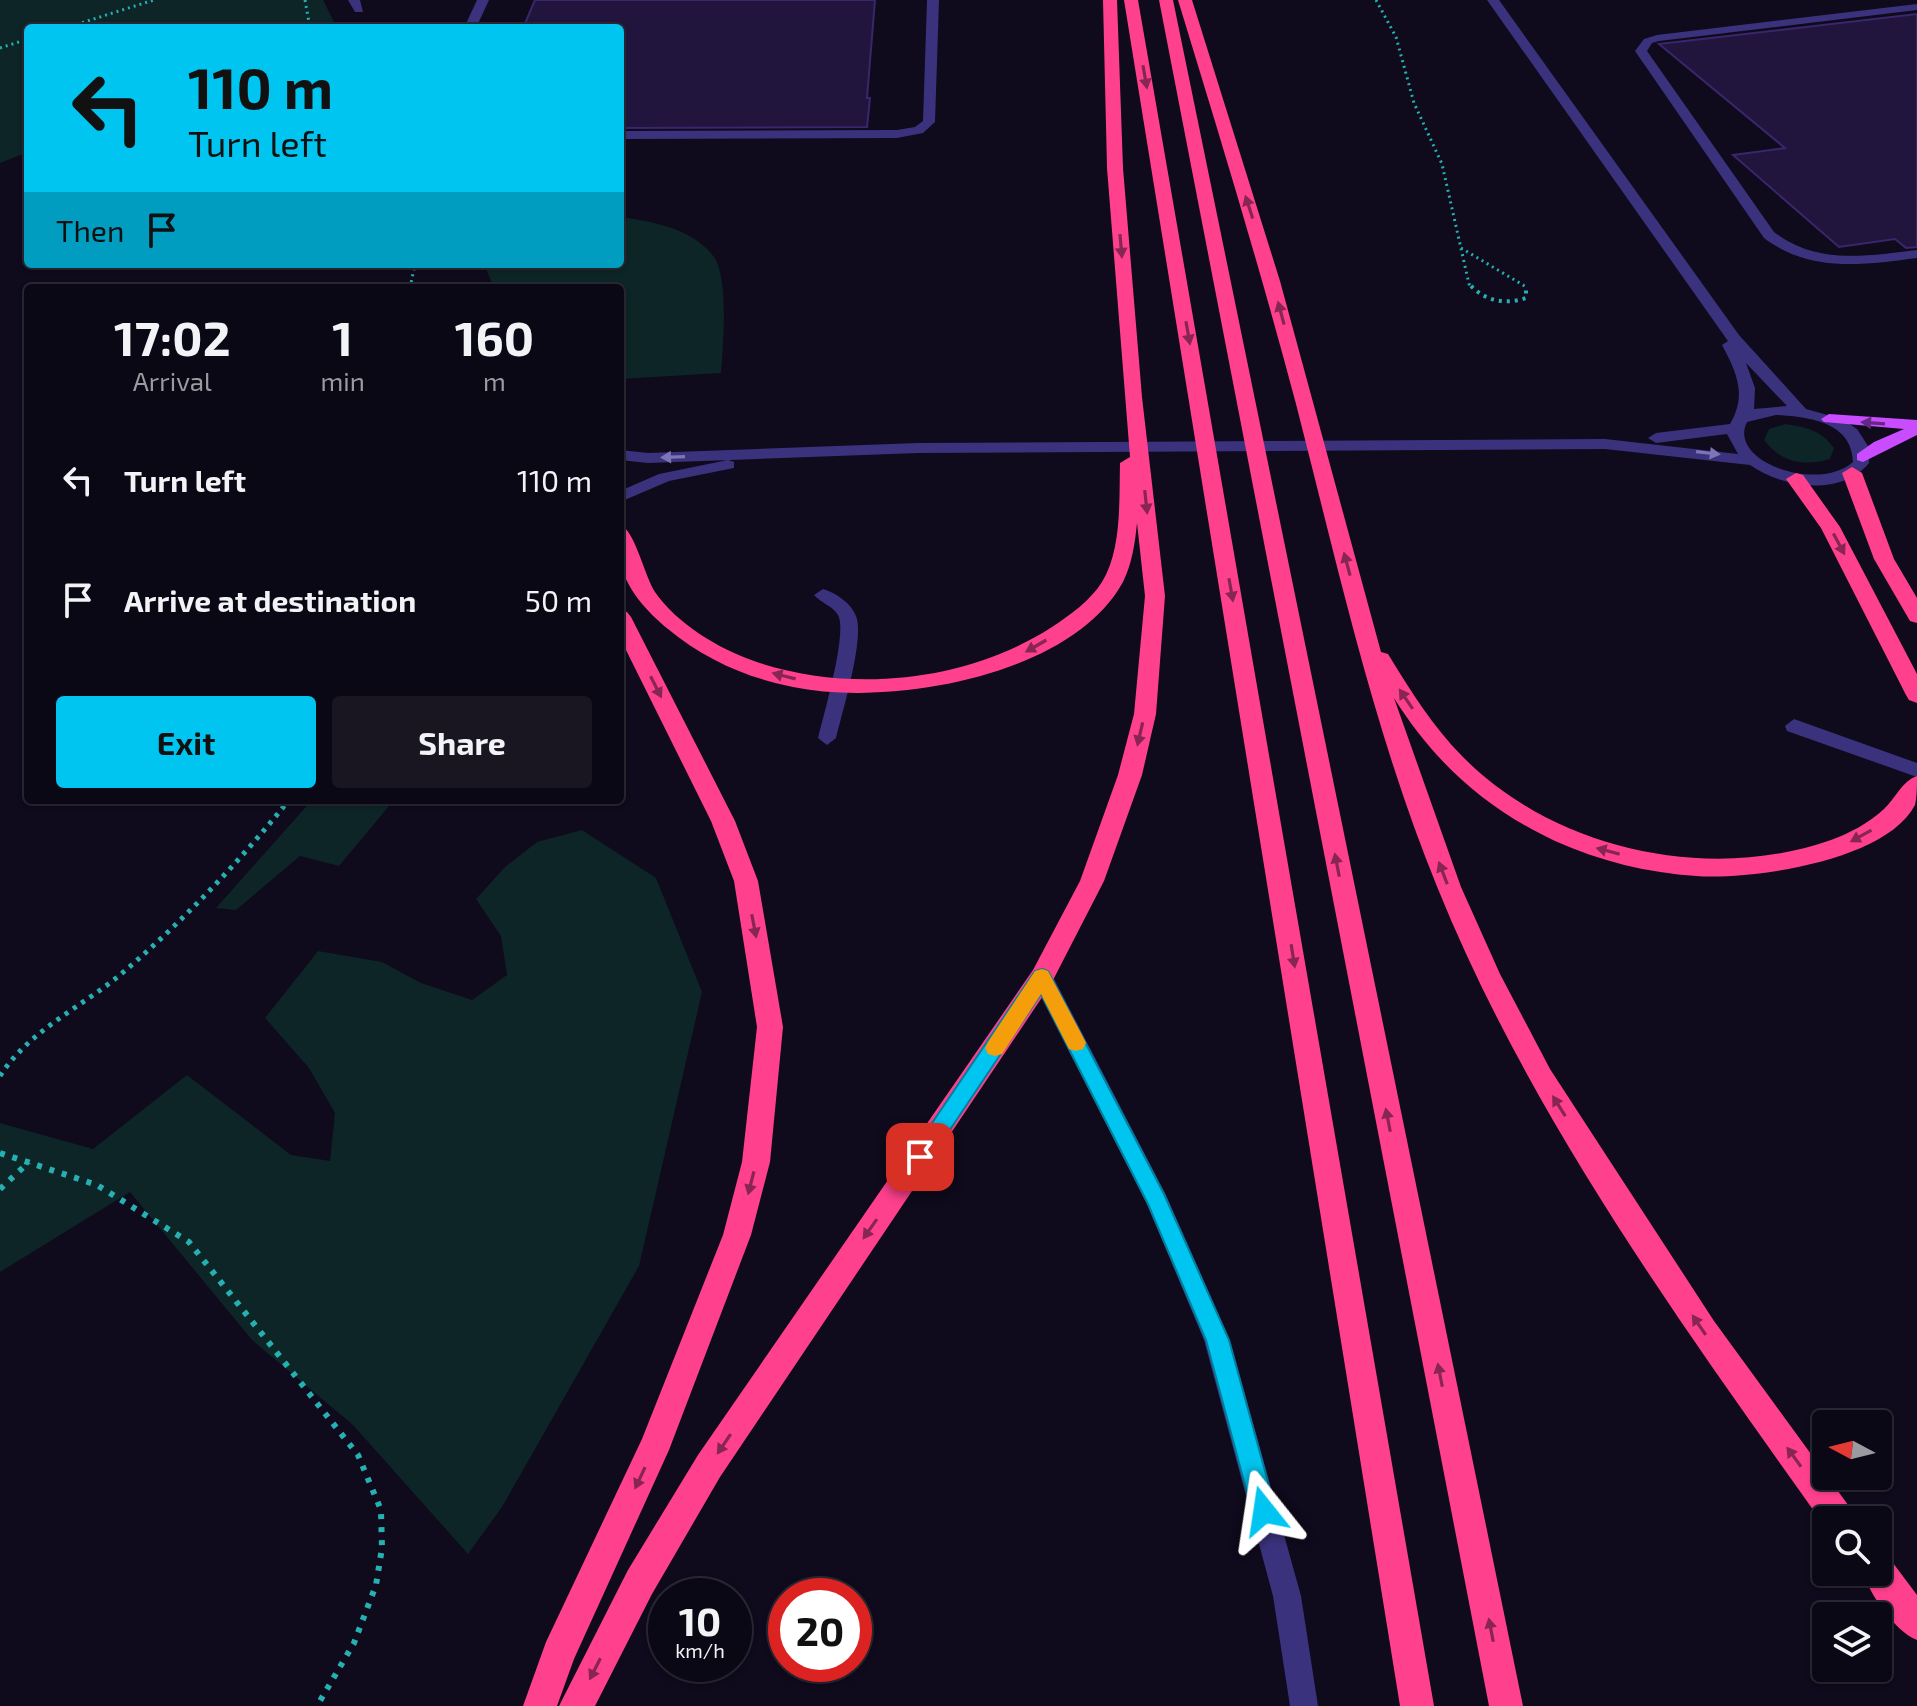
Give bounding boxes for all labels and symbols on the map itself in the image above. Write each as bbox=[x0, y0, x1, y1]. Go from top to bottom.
one-way arrow bbox=[1139, 65, 1151, 90]
one-way arrow bbox=[1242, 195, 1254, 219]
one-way arrow bbox=[1115, 234, 1128, 259]
one-way arrow bbox=[1274, 300, 1286, 325]
one-way arrow bbox=[1183, 321, 1195, 346]
one-way arrow bbox=[1860, 416, 1885, 429]
one-way arrow bbox=[1696, 447, 1721, 460]
one-way arrow bbox=[660, 451, 685, 464]
one-way arrow bbox=[1140, 490, 1153, 515]
one-way arrow bbox=[1832, 532, 1845, 555]
one-way arrow bbox=[1340, 551, 1353, 575]
one-way arrow bbox=[1226, 577, 1238, 602]
one-way arrow bbox=[1025, 639, 1048, 653]
one-way arrow bbox=[772, 669, 797, 682]
one-way arrow bbox=[649, 675, 662, 698]
one-way arrow bbox=[1399, 688, 1413, 710]
one-way arrow bbox=[1133, 722, 1146, 747]
one-way arrow bbox=[1850, 828, 1872, 842]
one-way arrow bbox=[1596, 845, 1621, 857]
one-way arrow bbox=[1330, 852, 1343, 877]
one-way arrow bbox=[1437, 861, 1450, 885]
one-way arrow bbox=[749, 913, 761, 938]
one-way arrow bbox=[1287, 944, 1300, 969]
one-way arrow bbox=[1552, 1094, 1567, 1117]
one-way arrow bbox=[1382, 1107, 1394, 1132]
pin bbox=[886, 1123, 954, 1191]
one-way arrow bbox=[744, 1171, 756, 1196]
one-way arrow bbox=[863, 1218, 878, 1239]
one-way arrow bbox=[1692, 1314, 1707, 1336]
one-way arrow bbox=[1433, 1362, 1445, 1387]
north arrow bbox=[1812, 1410, 1892, 1490]
one-way arrow bbox=[717, 1433, 732, 1454]
one-way arrow bbox=[1786, 1447, 1802, 1467]
one-way arrow bbox=[633, 1467, 647, 1490]
position arrow bbox=[1222, 1469, 1306, 1553]
speed limit sign: 20 bbox=[768, 1578, 872, 1682]
one-way arrow bbox=[1484, 1617, 1497, 1642]
one-way arrow bbox=[588, 1658, 601, 1681]

